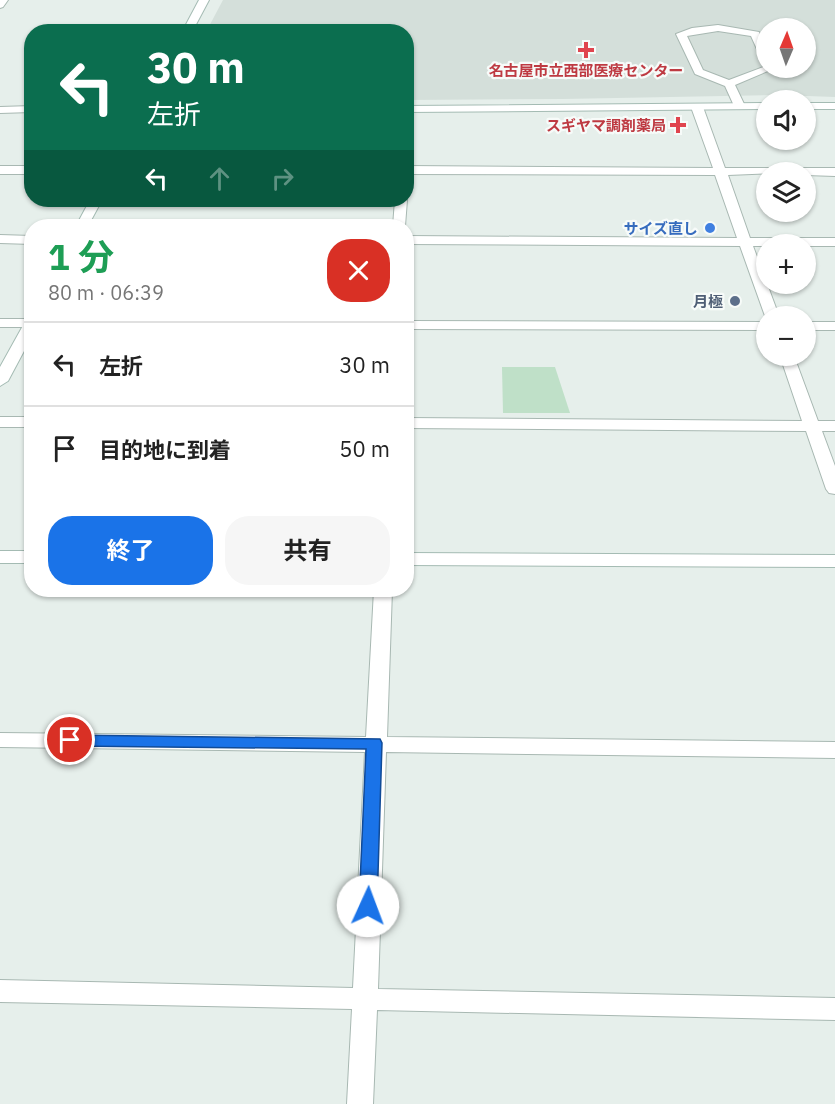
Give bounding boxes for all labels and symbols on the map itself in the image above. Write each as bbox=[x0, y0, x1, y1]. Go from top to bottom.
north arrow bbox=[756, 18, 816, 78]
marker: 名古屋市立西部医療センター bbox=[577, 41, 595, 59]
place label: 名古屋市立西部医療センター bbox=[488, 61, 684, 80]
place label: スギヤマ調剤薬局 bbox=[546, 116, 666, 135]
marker: スギヤマ調剤薬局 bbox=[671, 118, 685, 132]
place label: サイズ直し bbox=[623, 219, 698, 238]
marker: サイズ直し bbox=[703, 221, 717, 235]
place label: 月極 bbox=[693, 292, 723, 311]
marker: 月極 bbox=[728, 294, 742, 308]
pin bbox=[44, 714, 95, 765]
position arrow bbox=[336, 874, 400, 938]

